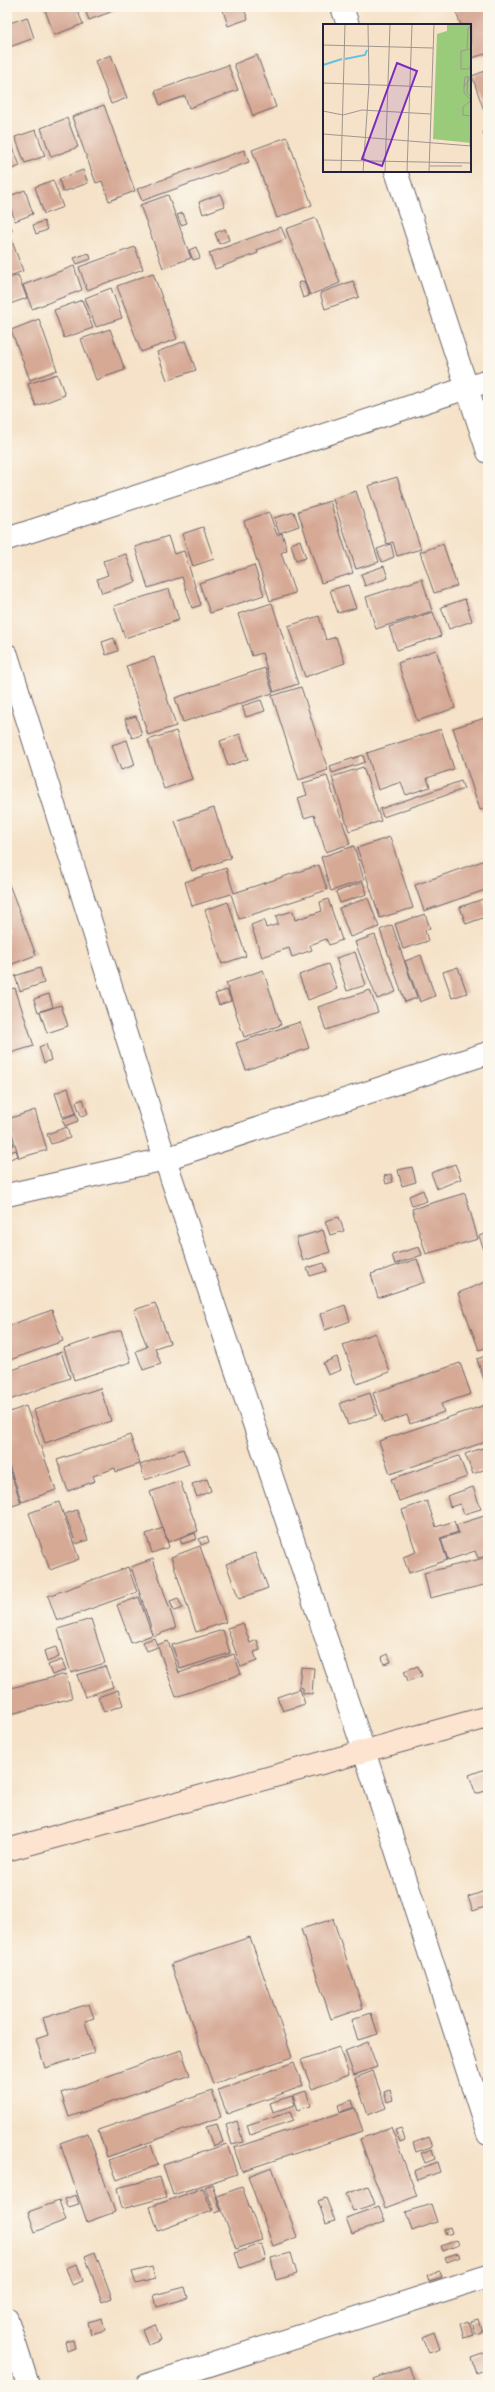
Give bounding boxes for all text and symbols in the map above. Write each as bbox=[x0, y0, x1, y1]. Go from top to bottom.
inset map bbox=[323, 24, 471, 172]

